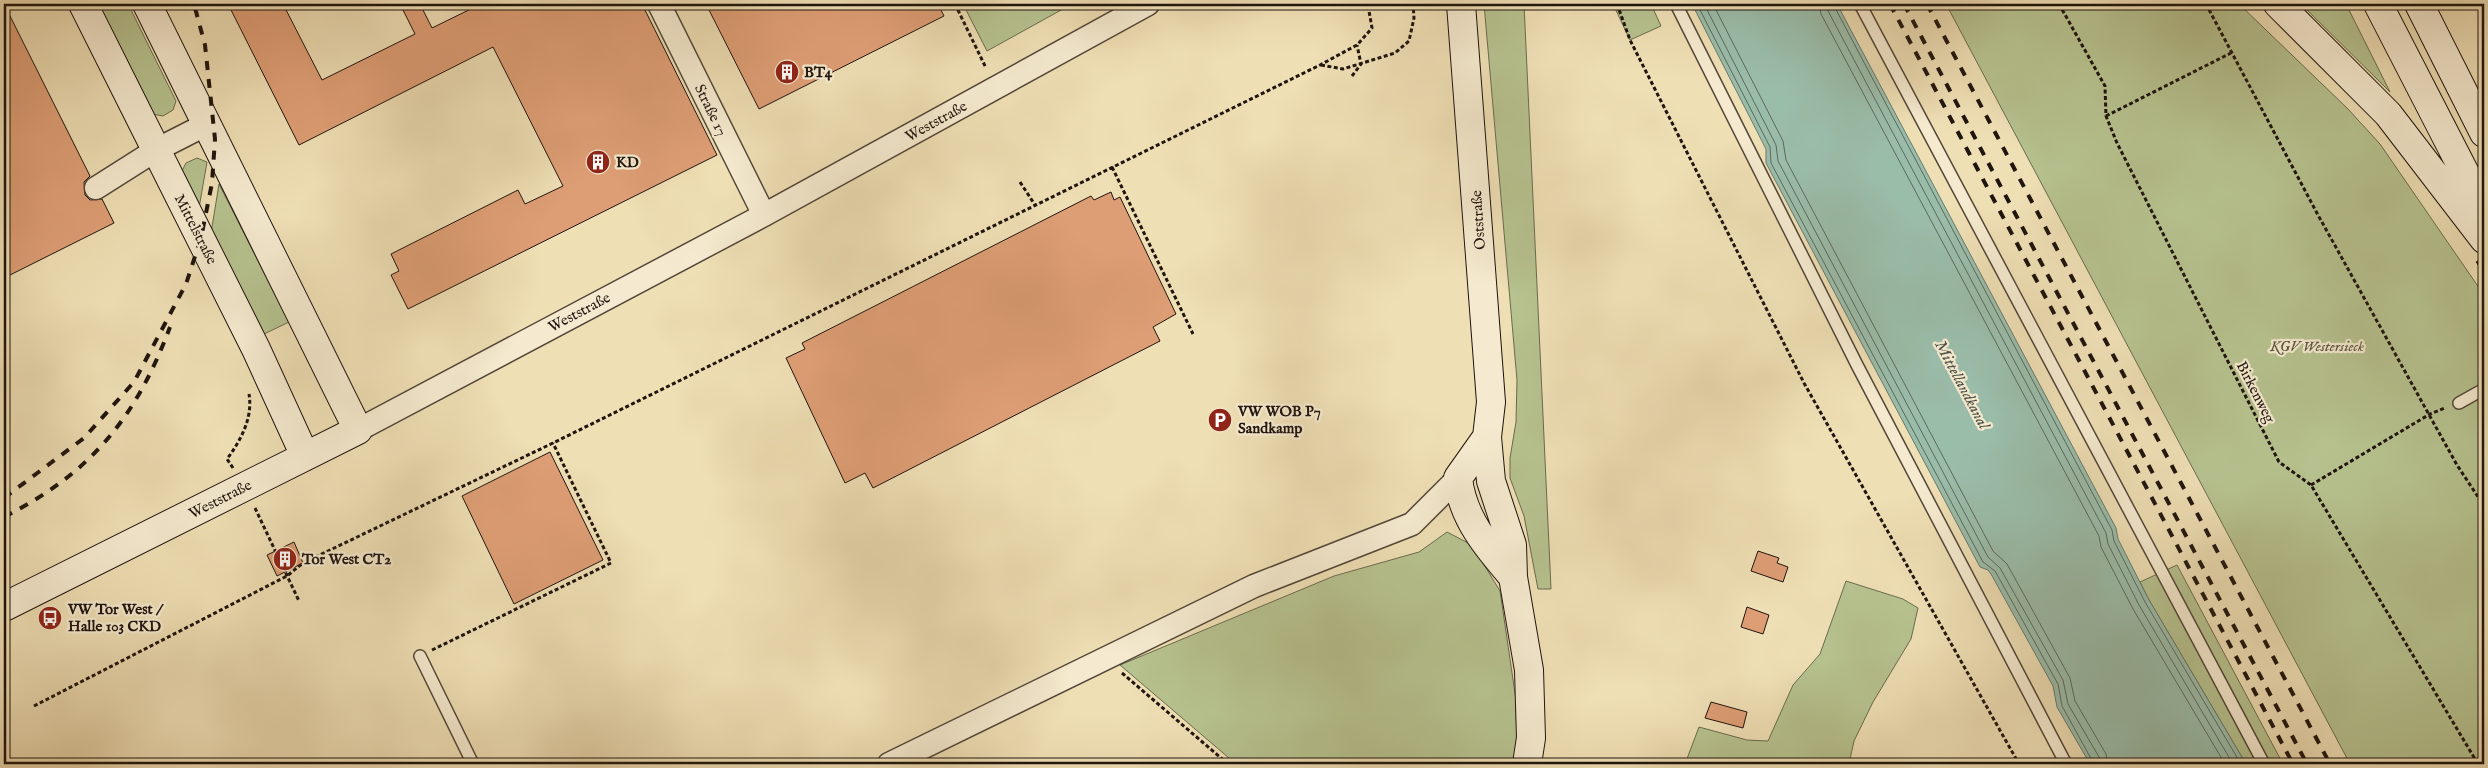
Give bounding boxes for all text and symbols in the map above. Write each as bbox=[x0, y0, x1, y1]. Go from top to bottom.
building icon: BT4 bbox=[774, 59, 800, 85]
place label: BT4 bbox=[804, 63, 833, 82]
street label: Straße 17 bbox=[690, 81, 731, 139]
street label: Weststraße bbox=[902, 97, 971, 146]
building icon: KD bbox=[585, 149, 611, 175]
place label: KD bbox=[616, 153, 639, 172]
street label: Oststraße bbox=[1467, 189, 1490, 251]
street label: Mittelstraße bbox=[170, 191, 221, 268]
street label: Weststraße bbox=[545, 288, 614, 337]
water label: Mittellandkanal bbox=[1929, 337, 1994, 434]
park label: KGV Westersieck bbox=[2269, 337, 2364, 356]
street label: Birkenweg bbox=[2232, 358, 2280, 427]
place label: VW WOB P7 Sandkamp bbox=[1237, 402, 1321, 438]
parking icon: VW WOB P7 Sandkamp bbox=[1207, 407, 1233, 433]
street label: Weststraße bbox=[186, 476, 255, 523]
building icon: Tor West CT2 bbox=[272, 546, 298, 572]
place label: Tor West CT2 bbox=[301, 550, 391, 569]
place label: VW Tor West / Halle 103 CKD bbox=[67, 600, 164, 636]
bus stop icon: VW Tor West / Halle 103 CKD bbox=[37, 605, 63, 631]

